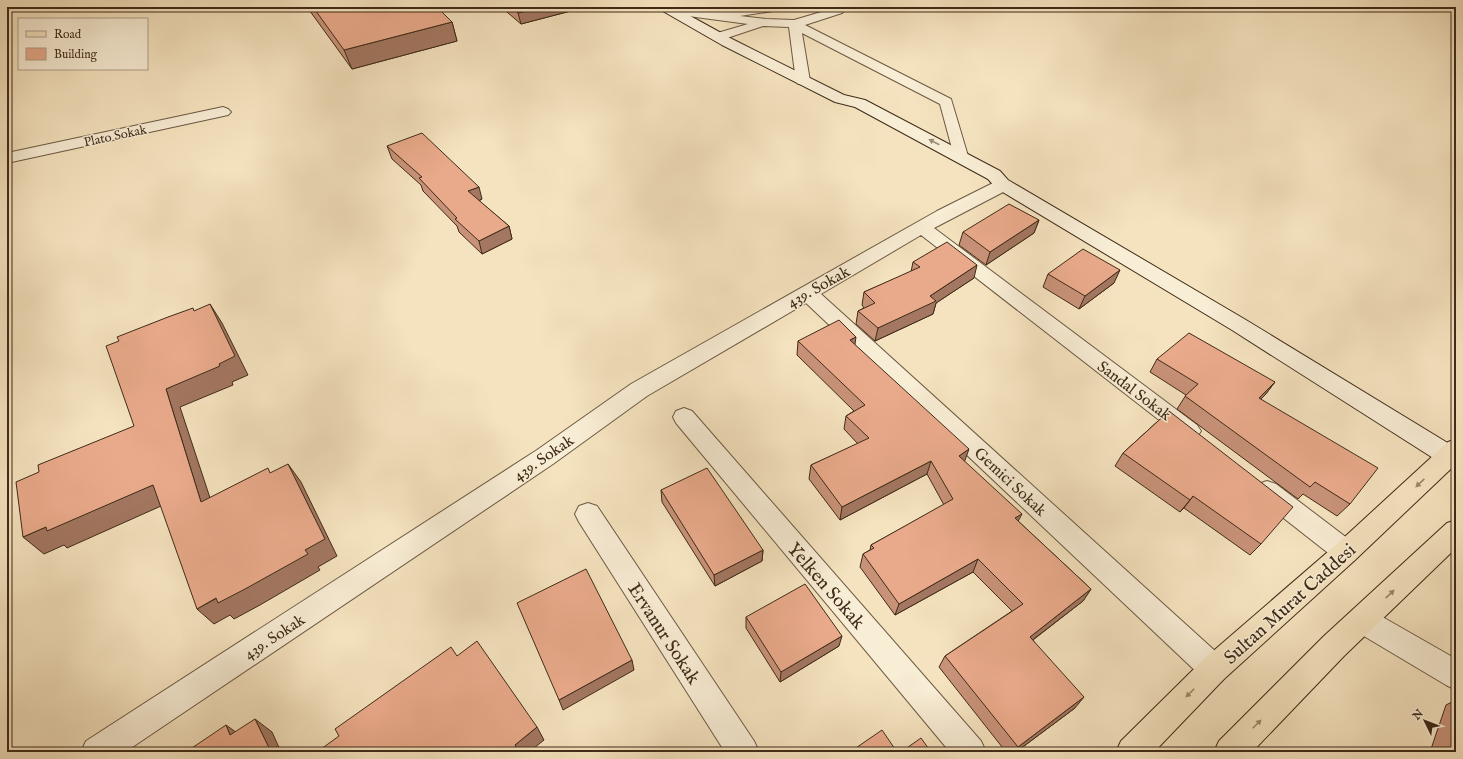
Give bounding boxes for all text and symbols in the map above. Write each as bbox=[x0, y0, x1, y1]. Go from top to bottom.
legend bbox=[18, 18, 148, 70]
text: Road bbox=[54, 27, 82, 42]
text: Building bbox=[54, 47, 98, 62]
street label: Plato Sokak bbox=[82, 121, 149, 151]
one-way arrow bbox=[928, 139, 940, 145]
street label: 439. Sokak bbox=[784, 262, 854, 313]
street label: Sandal Sokak bbox=[1093, 357, 1175, 426]
street label: 439. Sokak bbox=[510, 431, 578, 486]
street label: Gemici Sokak bbox=[969, 444, 1050, 521]
one-way arrow bbox=[1415, 478, 1425, 487]
street label: Yelken Sokak bbox=[781, 538, 870, 635]
street label: Sultan Murat Caddesi bbox=[1219, 539, 1361, 670]
street label: Ervanur Sokak bbox=[622, 579, 705, 690]
one-way arrow bbox=[1385, 589, 1395, 599]
street label: 439. Sokak bbox=[241, 610, 310, 665]
one-way arrow bbox=[1185, 689, 1195, 698]
north arrow bbox=[1405, 701, 1445, 741]
text: N bbox=[1409, 706, 1427, 724]
one-way arrow bbox=[1252, 719, 1262, 729]

